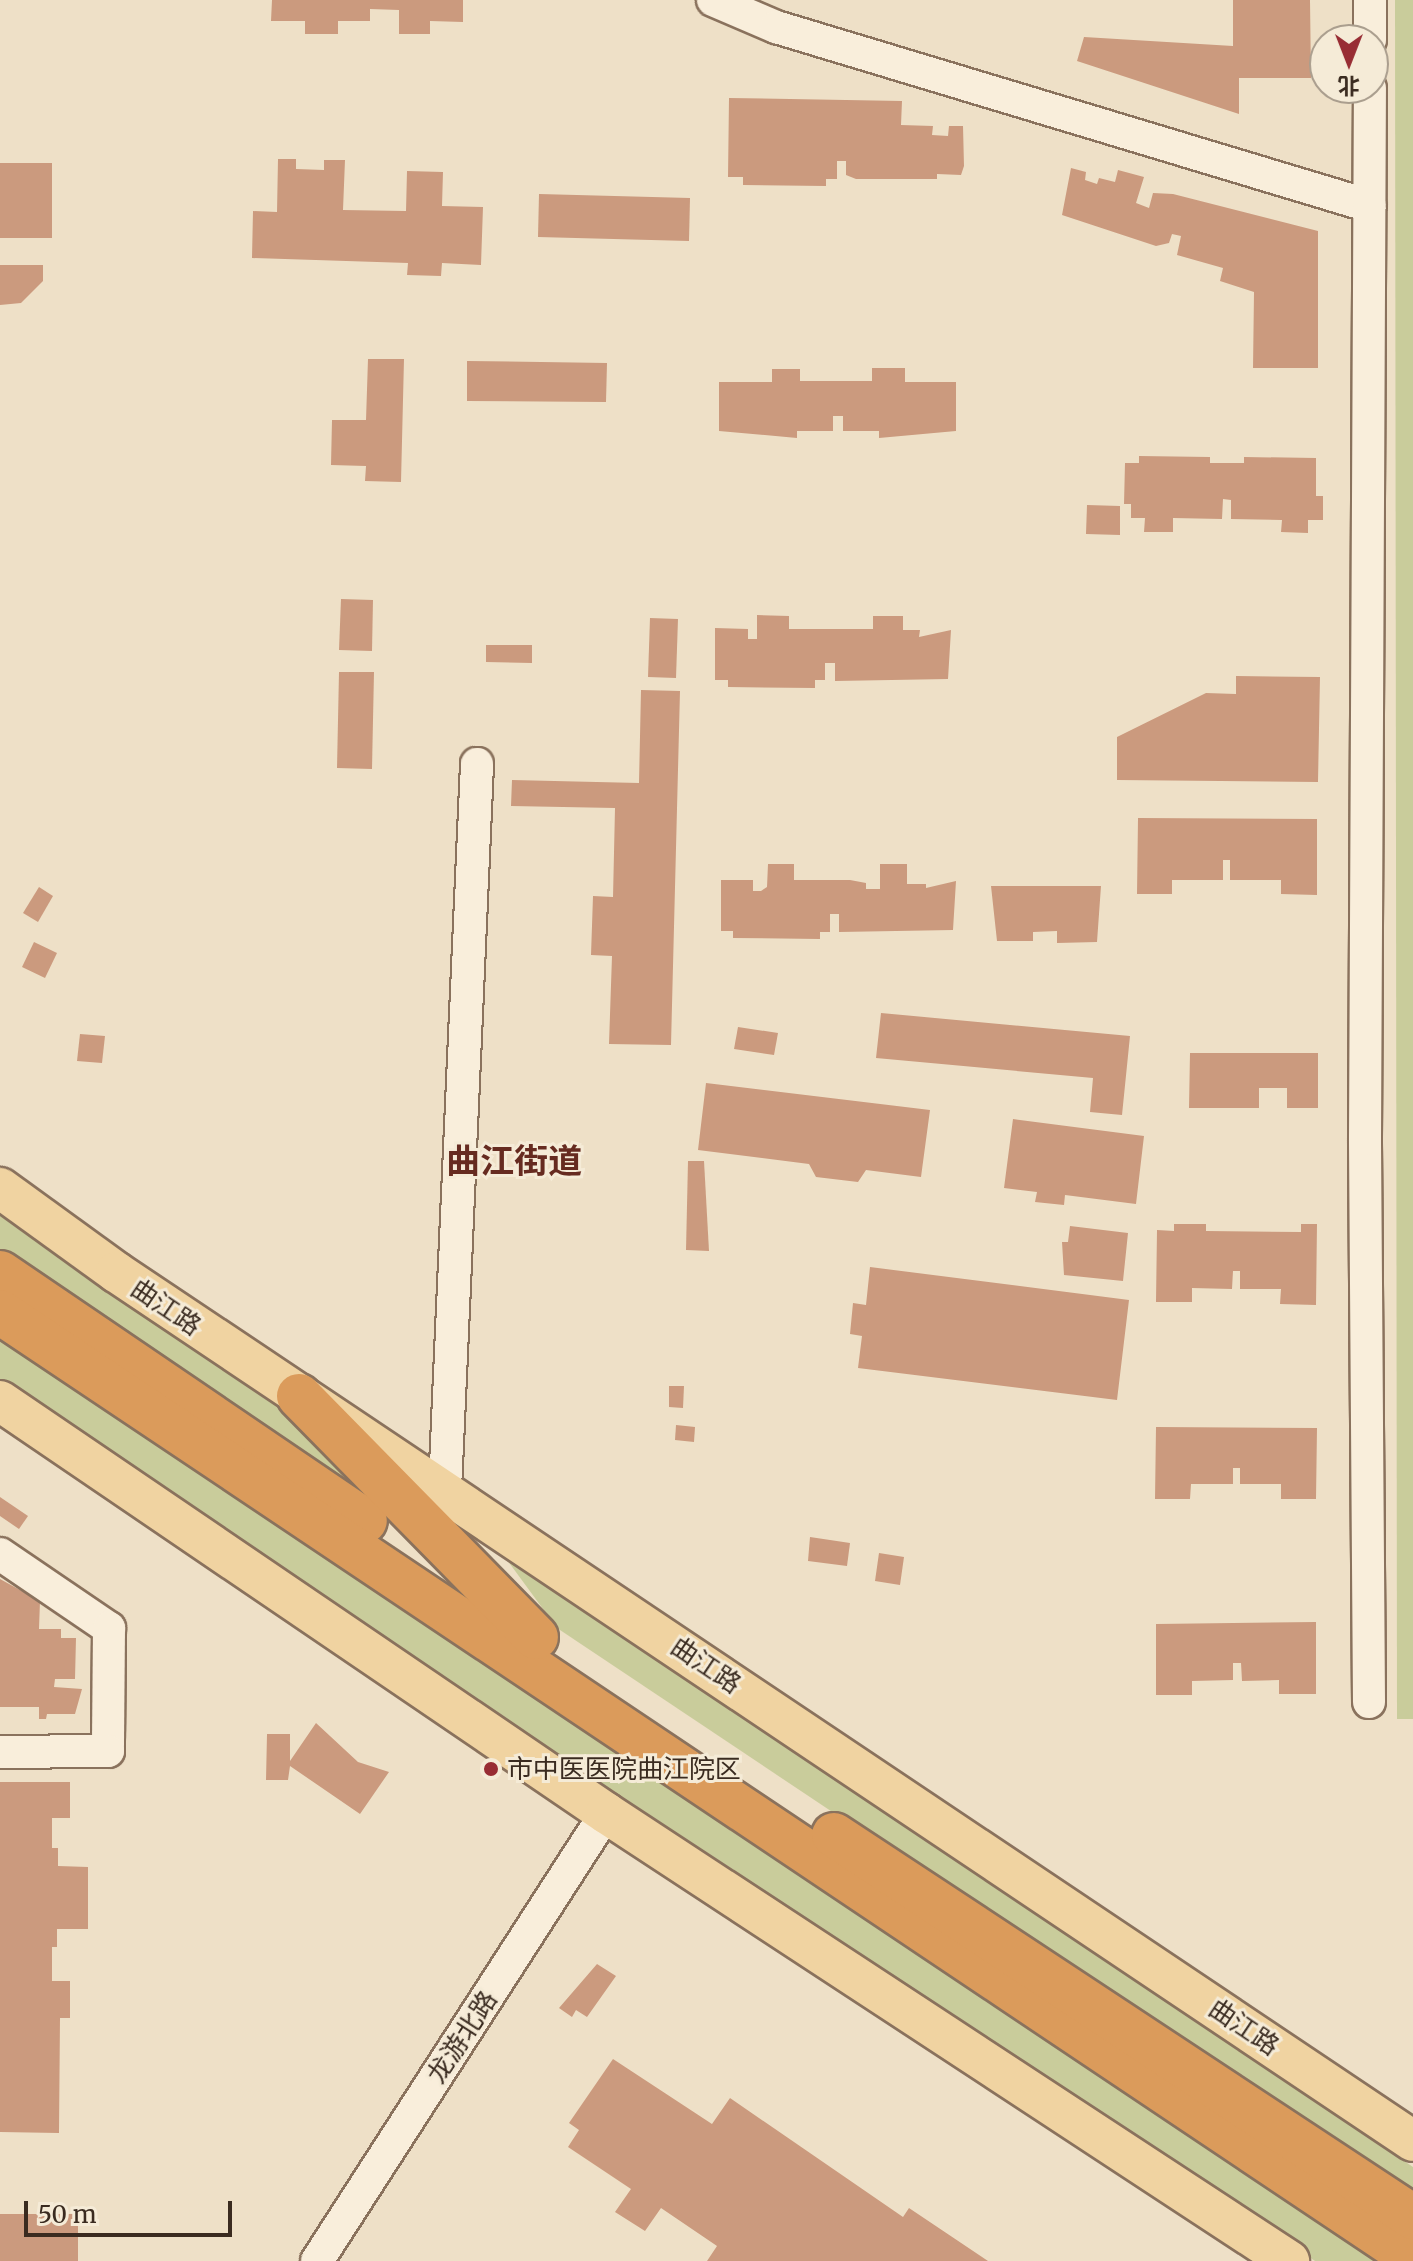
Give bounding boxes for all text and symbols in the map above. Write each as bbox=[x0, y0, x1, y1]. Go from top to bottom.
north arrow bbox=[1309, 24, 1389, 104]
text: 北 bbox=[1338, 72, 1360, 100]
district label: 曲江街道 bbox=[446, 1142, 582, 1182]
street label: 曲江路 bbox=[125, 1272, 207, 1342]
street label: 曲江路 bbox=[665, 1630, 747, 1700]
place label: 市中医医院曲江院区 bbox=[507, 1753, 741, 1785]
marker: 市中医医院曲江院区 bbox=[482, 1760, 500, 1778]
street label: 龙游北路 bbox=[421, 1985, 503, 2089]
street label: 曲江路 bbox=[1203, 1992, 1285, 2062]
scale bar bbox=[28, 2185, 236, 2235]
text: 50 m bbox=[38, 2199, 97, 2230]

